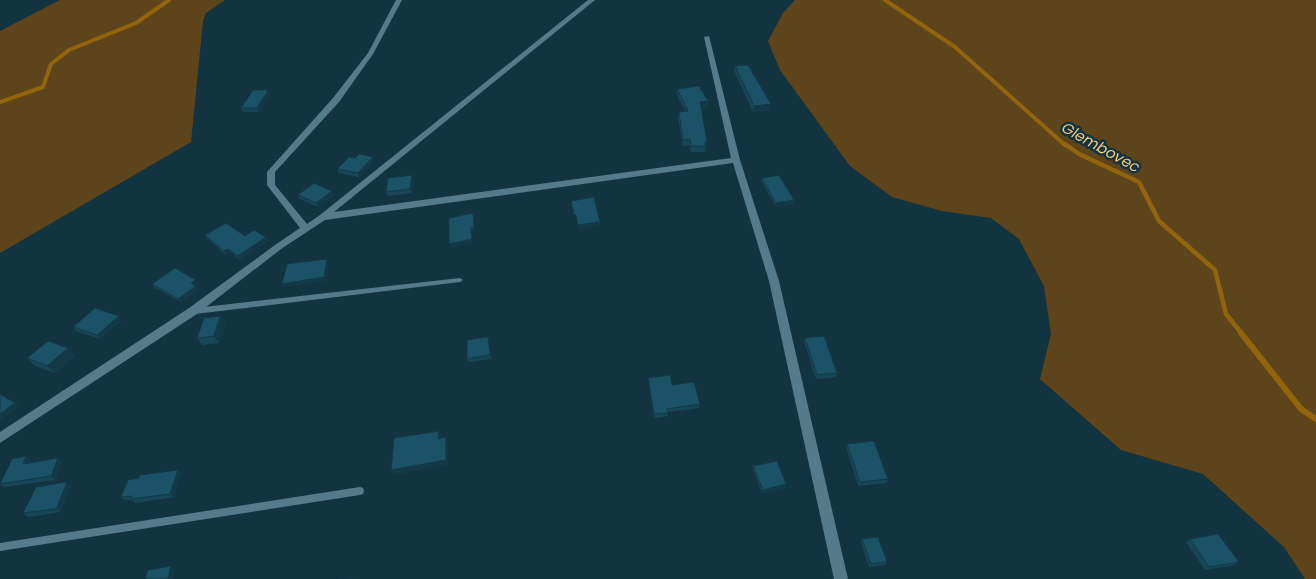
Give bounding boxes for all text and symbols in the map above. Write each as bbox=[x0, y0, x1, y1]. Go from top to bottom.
water label: Glembovec bbox=[1058, 117, 1144, 177]

